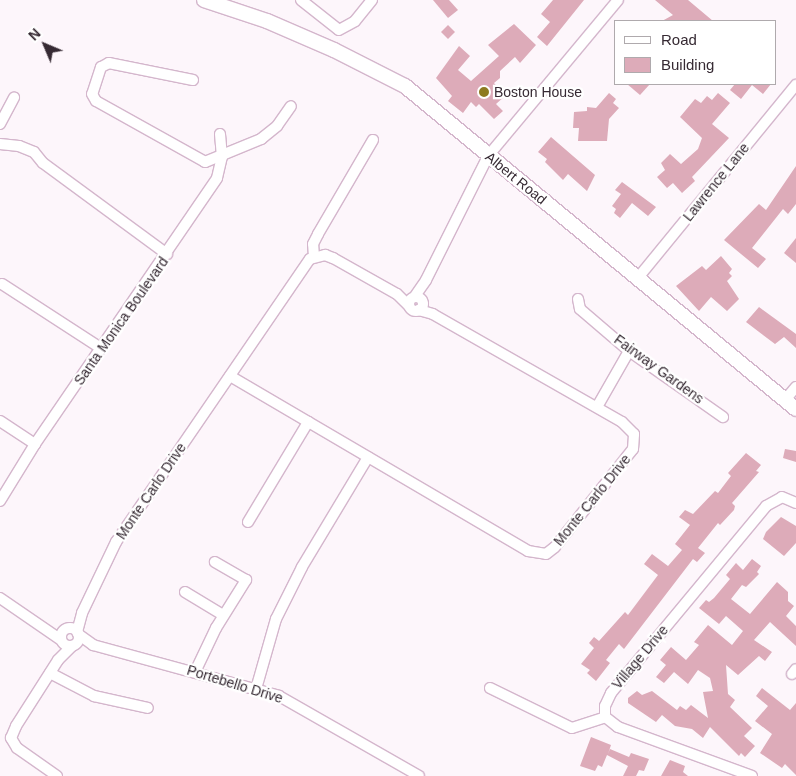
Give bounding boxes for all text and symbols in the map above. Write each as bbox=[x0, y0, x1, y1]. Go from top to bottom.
north arrow bbox=[20, 20, 70, 70]
legend bbox=[614, 20, 776, 85]
text: N bbox=[25, 25, 44, 44]
text: Road bbox=[661, 31, 697, 48]
text: Building bbox=[661, 56, 714, 73]
place label: Boston House bbox=[494, 84, 582, 100]
marker: Boston House bbox=[478, 86, 490, 98]
street label: Lawrence Lane bbox=[679, 140, 753, 224]
street label: Albert Road bbox=[482, 148, 550, 208]
street label: Santa Monica Boulevard bbox=[70, 254, 172, 388]
street label: Fairway Gardens bbox=[611, 331, 707, 407]
street label: Monte Carlo Drive bbox=[112, 440, 190, 542]
street label: Monte Carlo Drive bbox=[550, 451, 634, 549]
street label: Village Drive bbox=[608, 622, 672, 692]
street label: Portebello Drive bbox=[185, 661, 285, 707]

